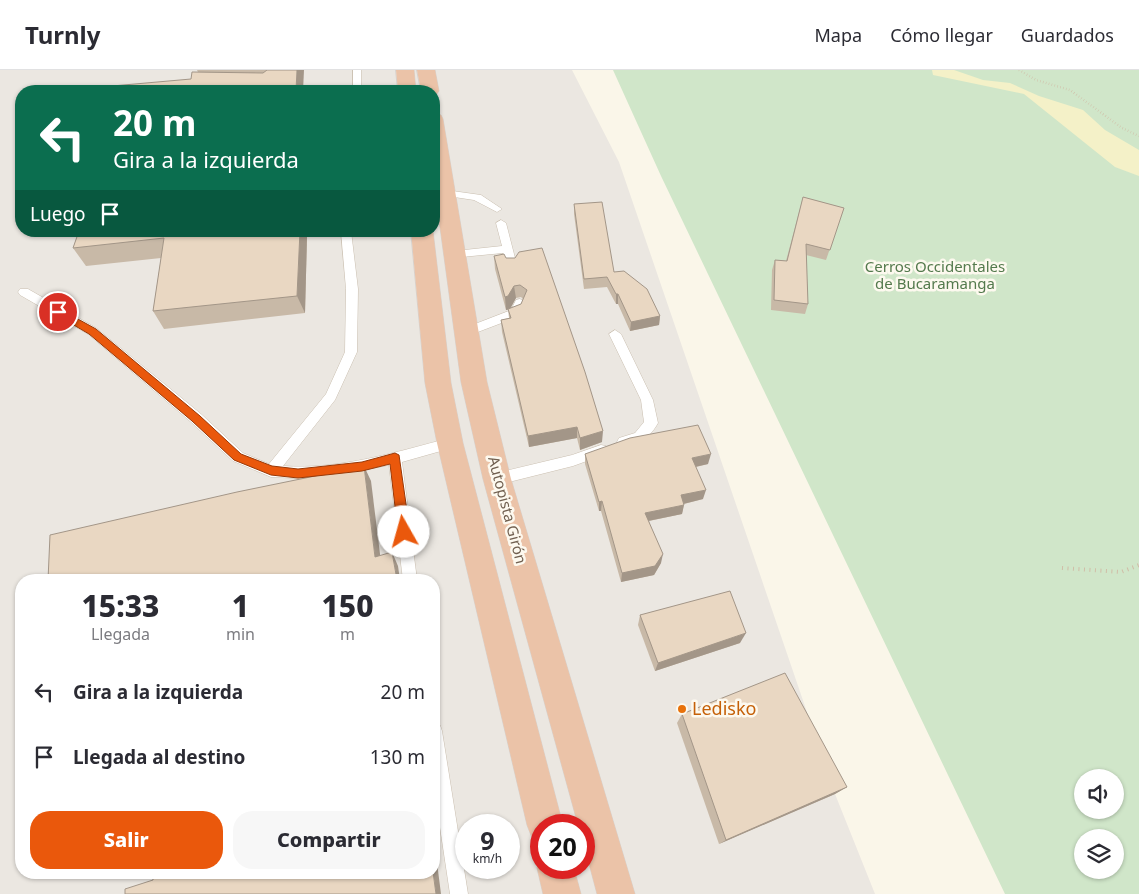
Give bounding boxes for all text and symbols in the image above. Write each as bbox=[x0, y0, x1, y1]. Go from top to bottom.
text: Turnly bbox=[25, 18, 100, 51]
text: Mapa bbox=[815, 23, 862, 47]
text: Cómo llegar bbox=[890, 23, 993, 47]
text: Guardados bbox=[1021, 23, 1114, 47]
text: 20 m bbox=[113, 99, 196, 146]
icon: left bbox=[30, 105, 95, 170]
text: Gira a la izquierda bbox=[113, 144, 299, 174]
icon: arrive bbox=[96, 200, 124, 228]
text: Luego bbox=[30, 201, 86, 227]
park label: Cerros Occidentales de Bucaramanga bbox=[865, 256, 1005, 293]
pin bbox=[37, 291, 79, 333]
icon: arrive bbox=[44, 298, 72, 326]
street label: Autopista Girón bbox=[484, 454, 532, 566]
position arrow bbox=[377, 505, 429, 557]
text: 15:33 bbox=[82, 585, 159, 626]
text: 1 bbox=[232, 585, 249, 626]
text: 150 bbox=[321, 585, 373, 626]
text: Llegada bbox=[91, 623, 150, 645]
text: min bbox=[226, 623, 255, 645]
text: m bbox=[340, 623, 355, 645]
icon: left bbox=[30, 678, 58, 706]
text: Gira a la izquierda bbox=[73, 679, 243, 705]
text: 20 m bbox=[381, 679, 425, 705]
place label: Ledisko bbox=[692, 696, 756, 720]
marker: Ledisko bbox=[676, 703, 688, 715]
icon: arrive bbox=[30, 743, 58, 771]
text: Llegada al destino bbox=[73, 744, 245, 770]
text: 130 m bbox=[370, 744, 425, 770]
map controls bbox=[1074, 769, 1124, 879]
button: sound bbox=[1074, 769, 1124, 819]
button: Salir bbox=[30, 811, 223, 869]
button: Compartir bbox=[233, 811, 425, 869]
speed limit sign: 20 bbox=[530, 814, 595, 879]
text: 9 bbox=[480, 823, 495, 857]
button: layers bbox=[1074, 829, 1124, 879]
text: km/h bbox=[473, 850, 502, 867]

